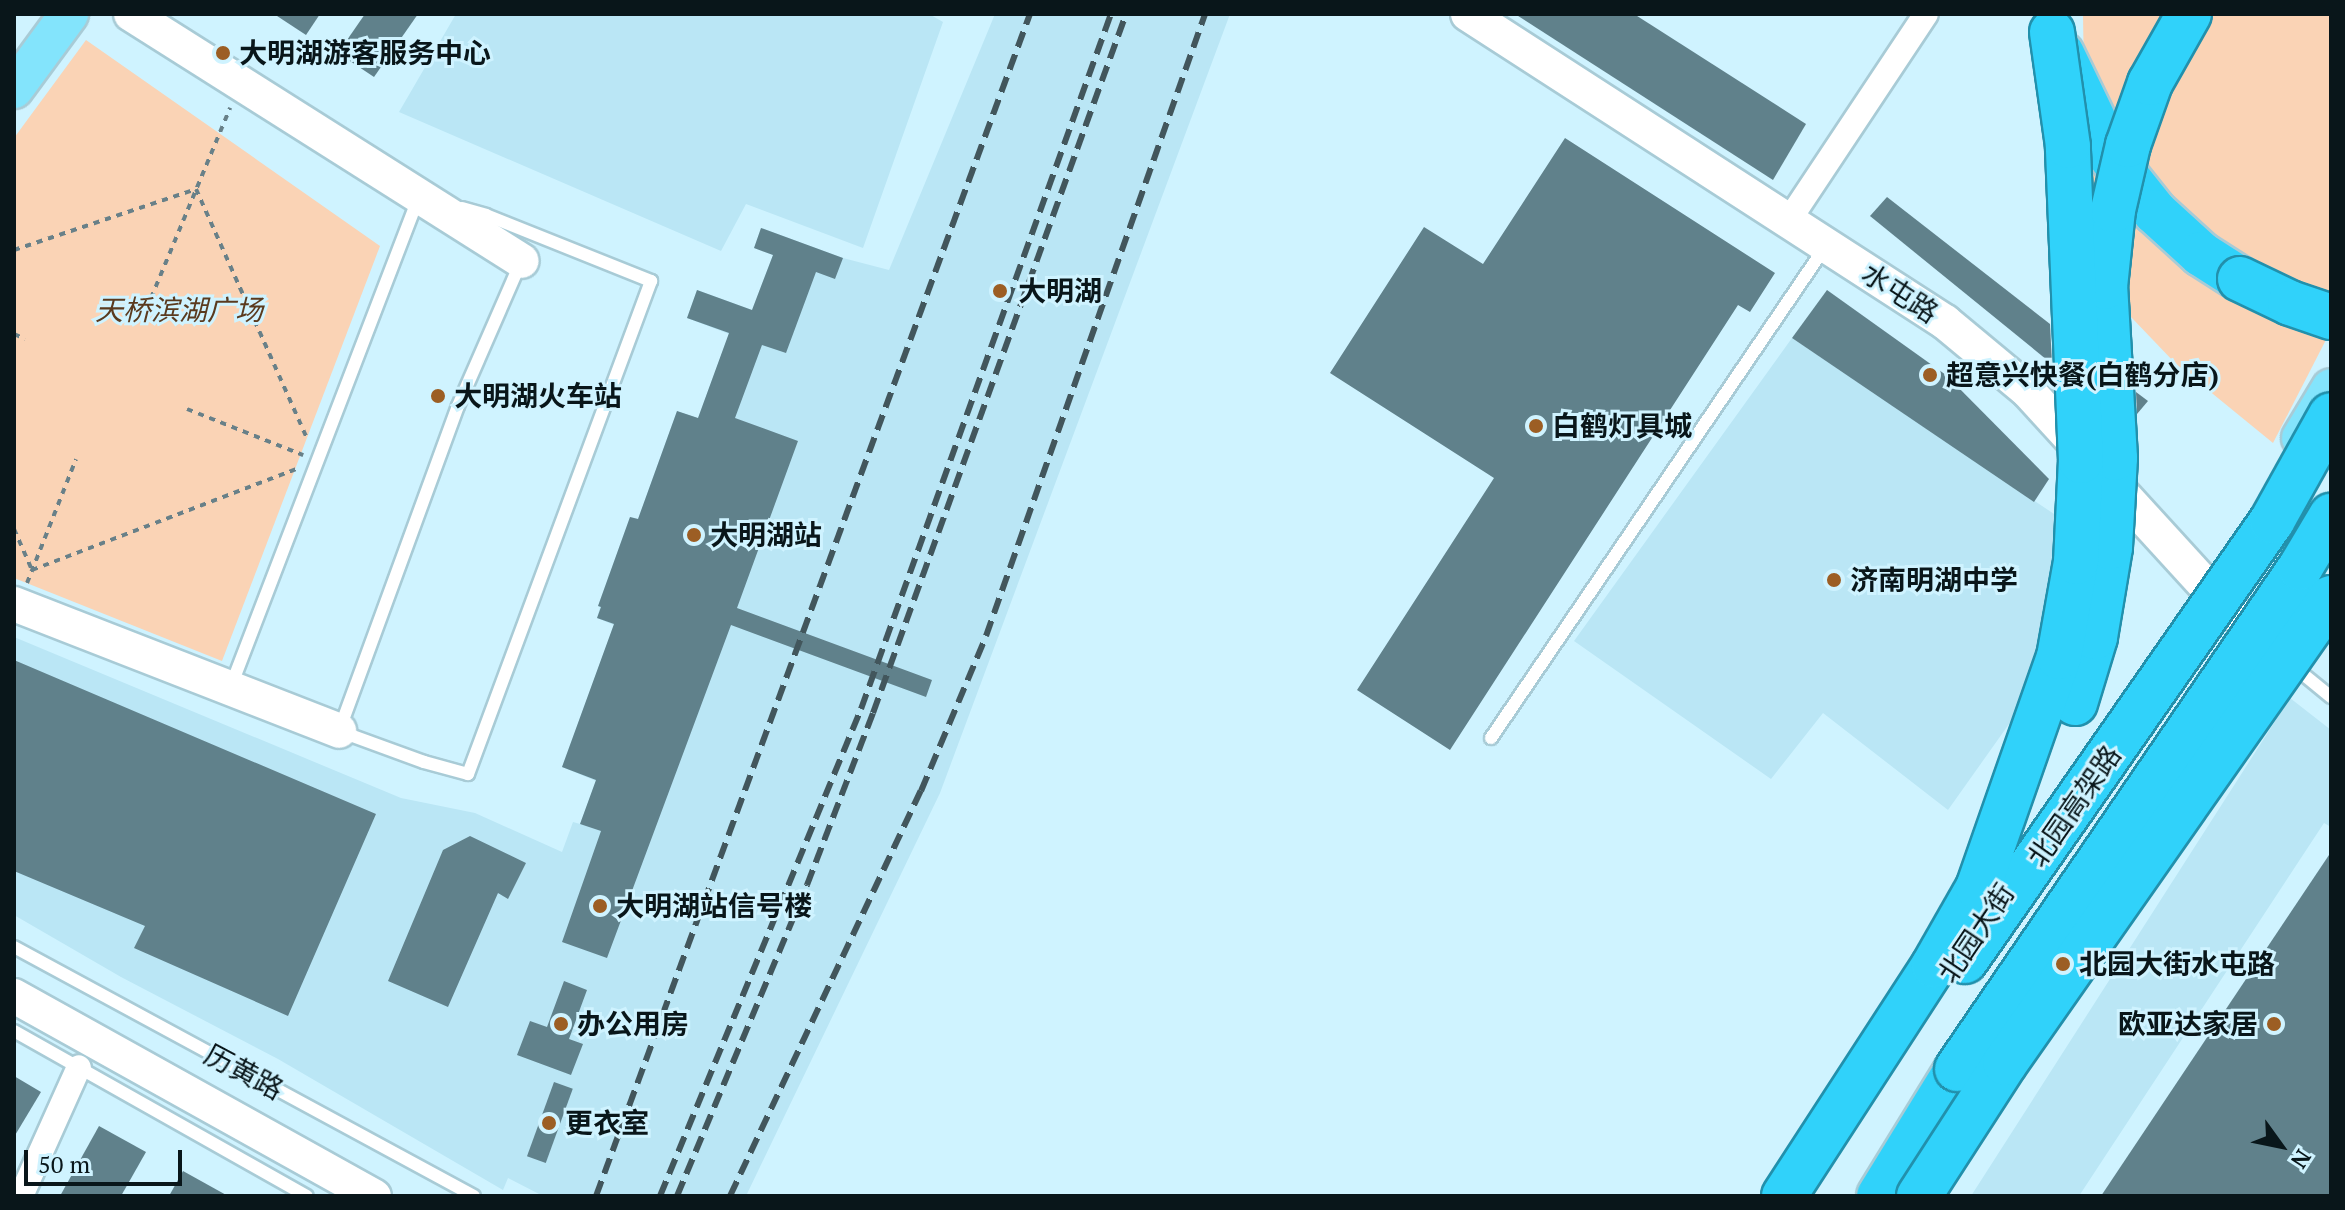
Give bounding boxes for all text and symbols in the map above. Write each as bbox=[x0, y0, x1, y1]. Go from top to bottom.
place label: 大明湖游客服务中心 bbox=[239, 36, 491, 70]
marker: 大明湖游客服务中心 bbox=[214, 44, 232, 62]
street label: 水屯路 bbox=[1856, 256, 1944, 330]
place label: 大明湖 bbox=[1018, 274, 1102, 308]
marker: 大明湖 bbox=[989, 280, 1011, 302]
park label: 天桥滨湖广场 bbox=[95, 293, 263, 327]
place label: 超意兴快餐(白鹤分店) bbox=[1946, 358, 2219, 392]
marker: 超意兴快餐(白鹤分店) bbox=[1921, 366, 1939, 384]
place label: 大明湖火车站 bbox=[454, 379, 622, 413]
marker: 大明湖火车站 bbox=[429, 387, 447, 405]
place label: 白鹤灯具城 bbox=[1552, 409, 1692, 443]
marker: 白鹤灯具城 bbox=[1527, 417, 1545, 435]
place label: 大明湖站 bbox=[710, 518, 822, 552]
marker: 大明湖站 bbox=[685, 526, 703, 544]
place label: 济南明湖中学 bbox=[1850, 563, 2018, 597]
marker: 济南明湖中学 bbox=[1825, 571, 1843, 589]
street label: 北园高架路 bbox=[2020, 739, 2128, 873]
street label: 北园大街 bbox=[1931, 877, 2021, 989]
place label: 大明湖站信号楼 bbox=[616, 889, 812, 923]
marker: 大明湖站信号楼 bbox=[591, 897, 609, 915]
place label: 北园大街水屯路 bbox=[2079, 947, 2275, 981]
marker: 北园大街水屯路 bbox=[2054, 955, 2072, 973]
place label: 办公用房 bbox=[577, 1007, 689, 1041]
place label: 欧亚达家居 bbox=[2118, 1007, 2258, 1041]
marker: 办公用房 bbox=[552, 1015, 570, 1033]
marker: 欧亚达家居 bbox=[2265, 1015, 2283, 1033]
street label: 历黄路 bbox=[199, 1037, 289, 1107]
place label: 更衣室 bbox=[565, 1106, 649, 1140]
north arrow bbox=[2241, 1106, 2321, 1186]
marker: 更衣室 bbox=[540, 1114, 558, 1132]
scale bar bbox=[28, 1134, 186, 1184]
text: N bbox=[2285, 1144, 2318, 1174]
text: 50 m bbox=[38, 1148, 90, 1180]

